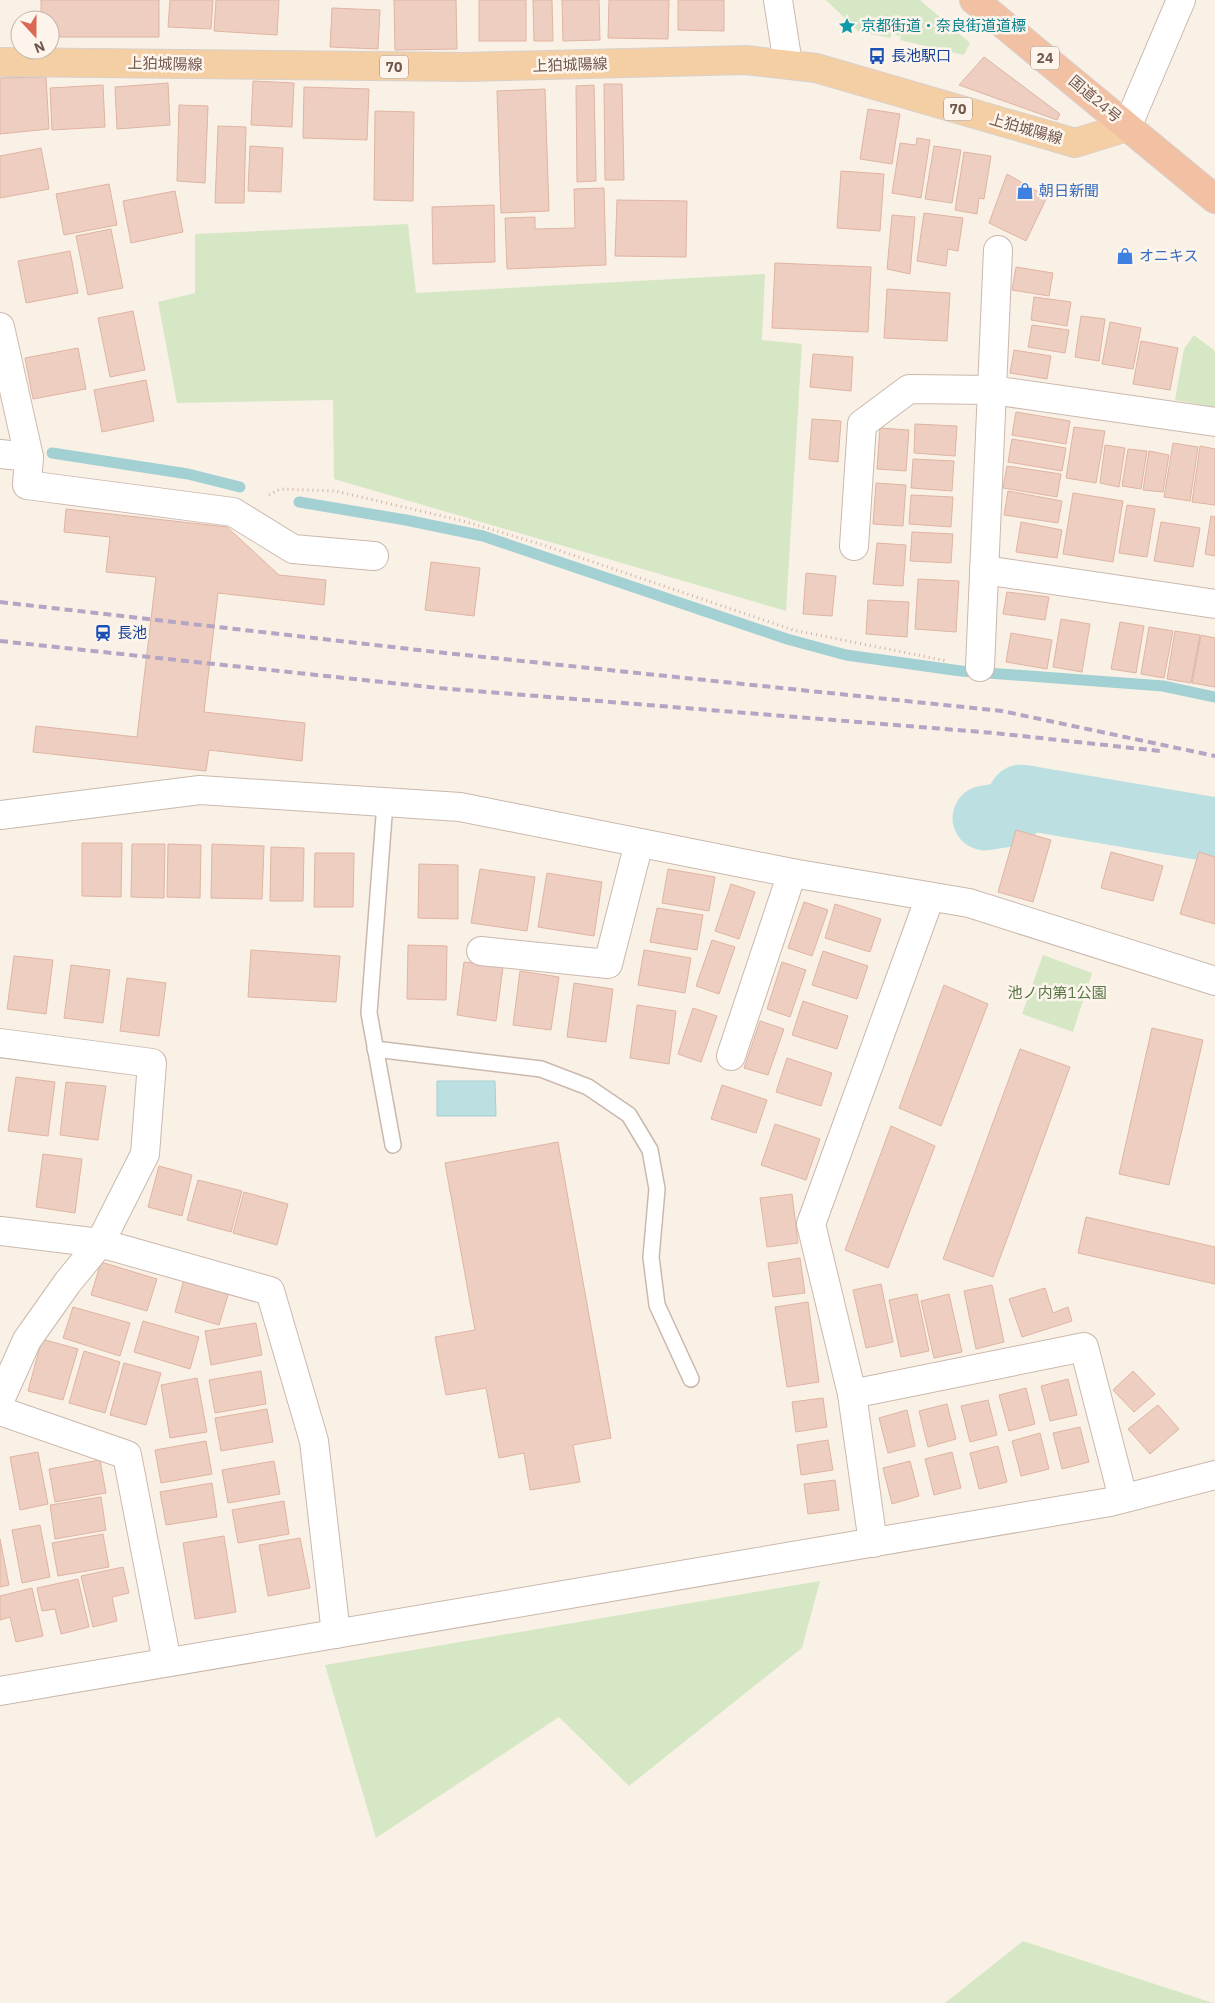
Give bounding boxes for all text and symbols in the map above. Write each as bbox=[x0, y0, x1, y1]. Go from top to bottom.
north arrow bbox=[10, 10, 60, 60]
place icon: 京都街道・奈良街道道標 bbox=[837, 16, 857, 36]
place label: 京都街道・奈良街道道標 bbox=[861, 16, 1026, 35]
text: N bbox=[32, 37, 48, 57]
bus stop icon: 長池駅口 bbox=[867, 46, 887, 66]
place label: 長池駅口 bbox=[891, 46, 951, 65]
road number: 24 bbox=[1031, 46, 1059, 70]
street label: 上狛城陽線 bbox=[127, 53, 203, 74]
street label: 上狛城陽線 bbox=[532, 54, 608, 75]
road number: 70 bbox=[380, 56, 408, 78]
street label: 国道24号 bbox=[1065, 71, 1126, 126]
road number: 70 bbox=[944, 98, 972, 120]
street label: 上狛城陽線 bbox=[987, 109, 1065, 148]
shop icon: 朝日新聞 bbox=[1015, 181, 1035, 201]
place label: 朝日新聞 bbox=[1039, 181, 1099, 200]
shop icon: オニキス bbox=[1115, 246, 1135, 266]
place label: オニキス bbox=[1139, 246, 1199, 265]
station icon: 長池 bbox=[93, 623, 113, 643]
place label: 長池 bbox=[117, 623, 147, 642]
park label: 池ノ内第1公園 bbox=[1007, 983, 1107, 1002]

